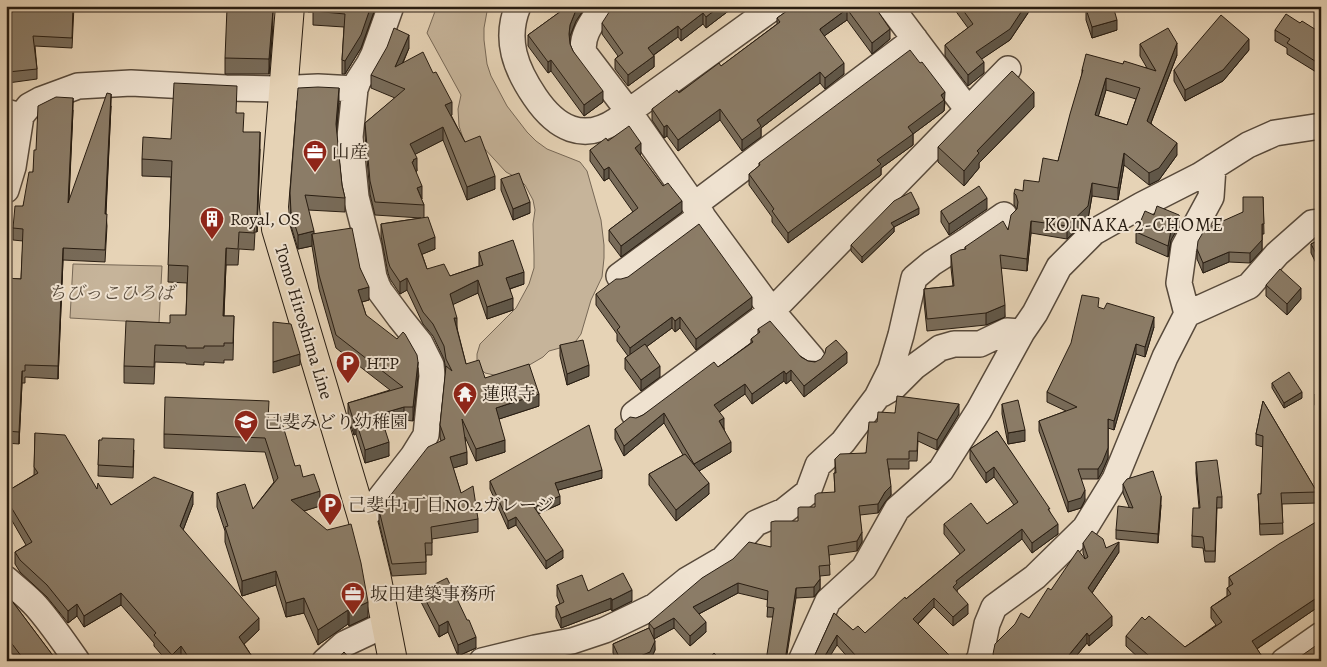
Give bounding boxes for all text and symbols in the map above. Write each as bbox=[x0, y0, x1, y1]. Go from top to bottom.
office icon: 山産 bbox=[302, 139, 328, 173]
place label: 山産 bbox=[332, 140, 368, 164]
building icon: Royal, OS bbox=[199, 206, 225, 240]
place label: Royal, OS bbox=[230, 207, 300, 231]
district label: KOINAKA 2-CHOME bbox=[1044, 212, 1224, 238]
street label: Tomo Hiroshima Line bbox=[269, 242, 339, 402]
park label: ちびっこひろば bbox=[48, 281, 178, 305]
parking icon: HTP bbox=[335, 350, 361, 384]
place label: HTP bbox=[366, 351, 399, 375]
temple icon: 蓮照寺 bbox=[452, 381, 478, 415]
place label: 蓮照寺 bbox=[482, 382, 536, 406]
school or university icon: 己斐みどり幼稚園 bbox=[233, 409, 259, 443]
place label: 己斐みどり幼稚園 bbox=[264, 410, 408, 434]
parking icon: 己斐中1丁目NO.2ガレージ bbox=[317, 492, 343, 526]
place label: 己斐中1丁目NO.2ガレージ bbox=[348, 493, 554, 517]
office icon: 坂田建築事務所 bbox=[340, 581, 366, 615]
place label: 坂田建築事務所 bbox=[370, 582, 496, 606]

